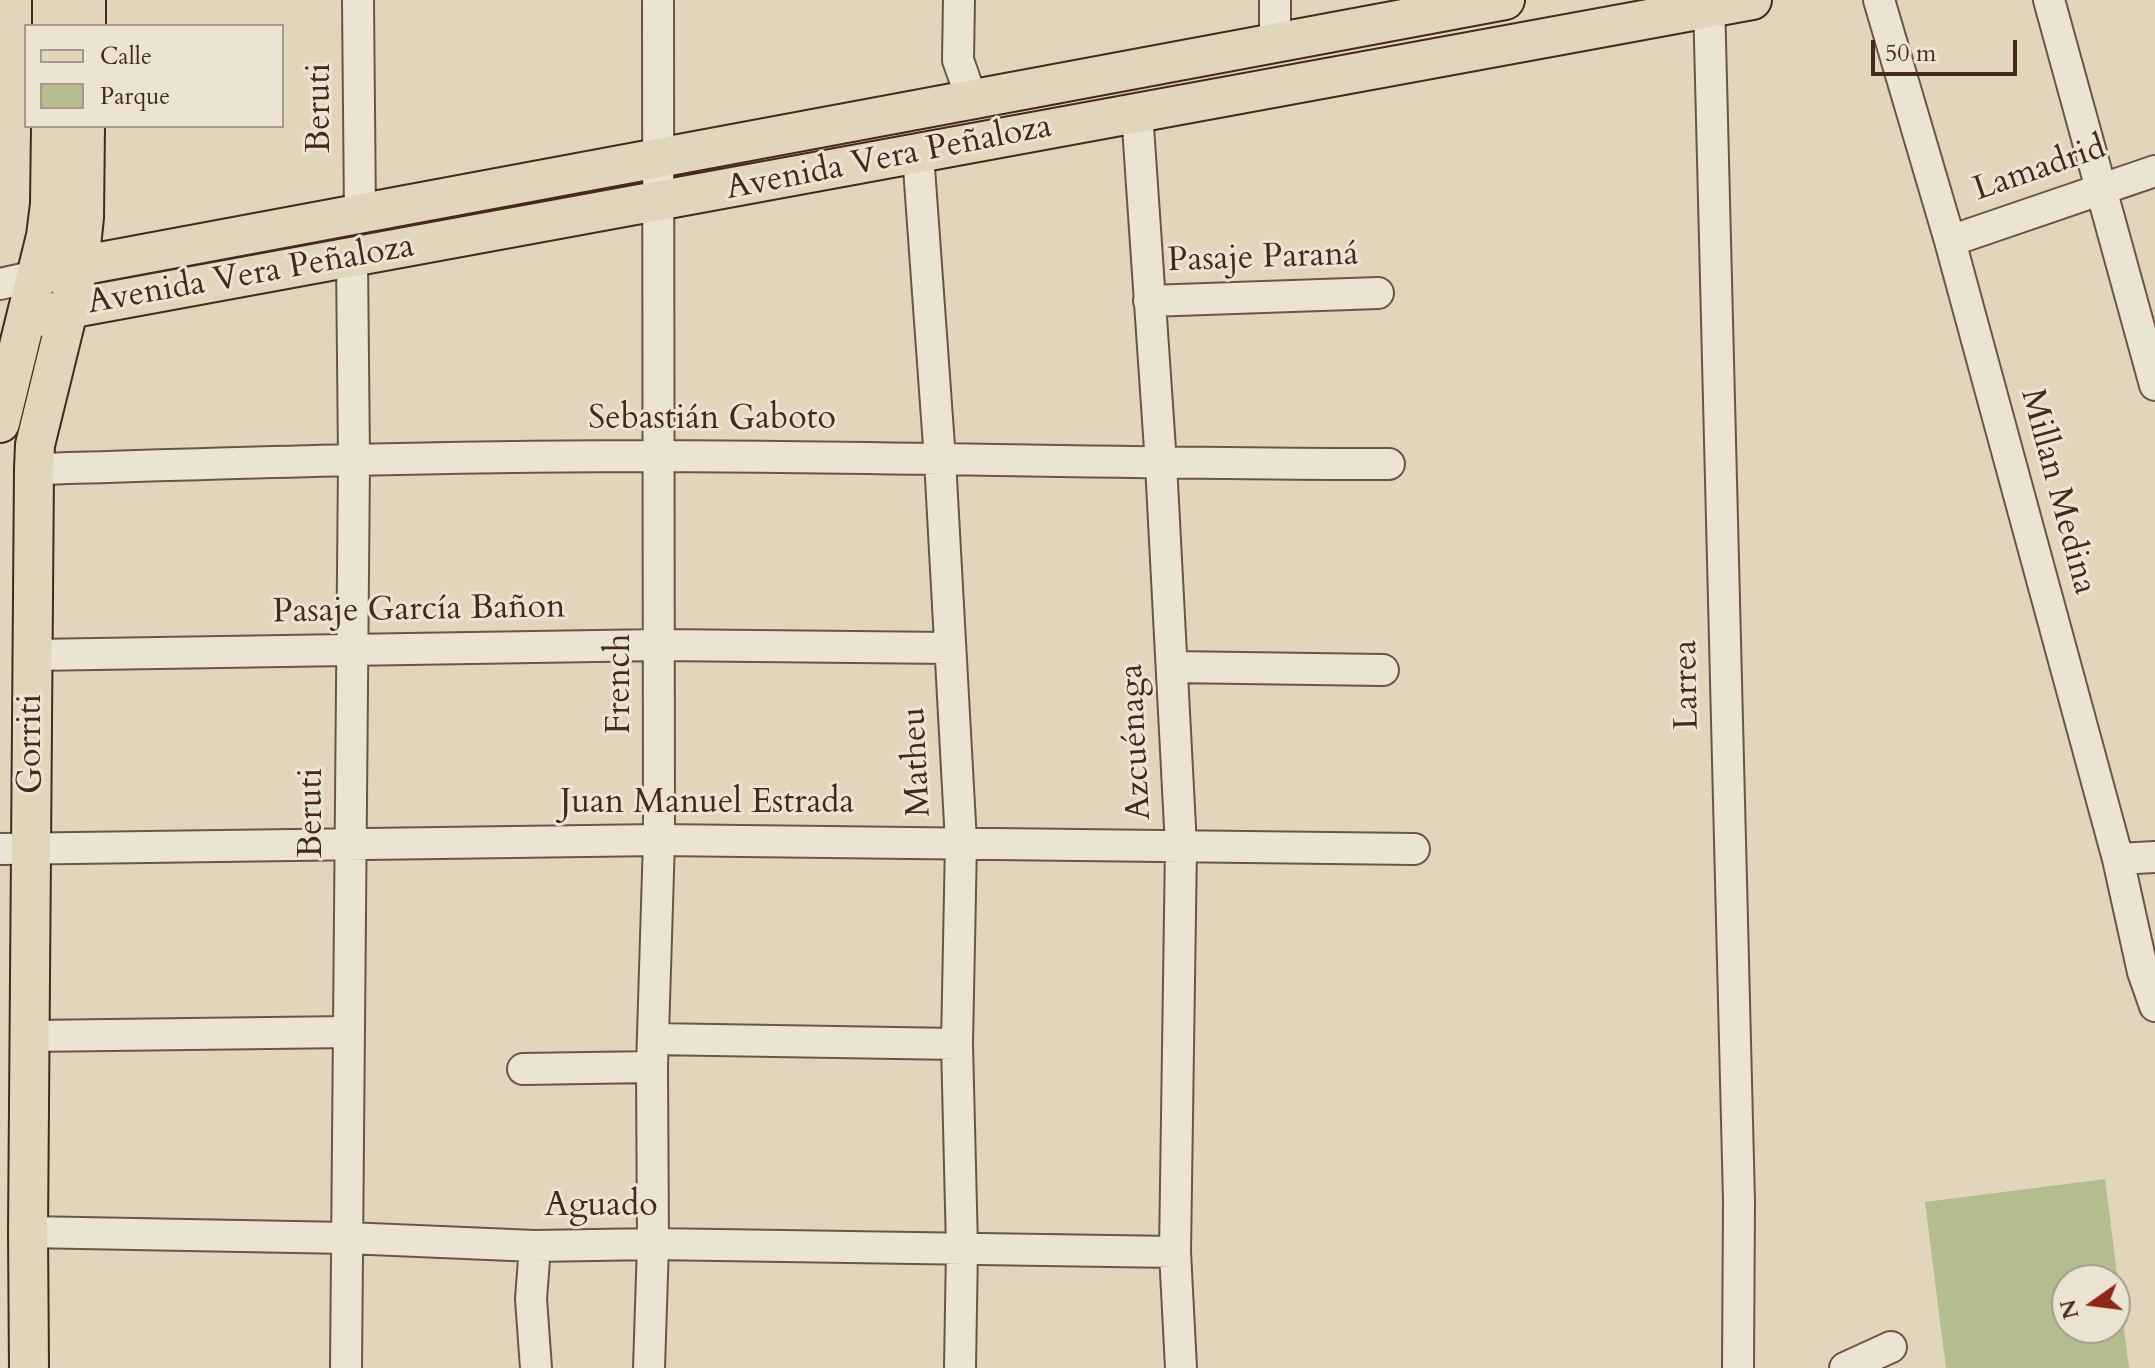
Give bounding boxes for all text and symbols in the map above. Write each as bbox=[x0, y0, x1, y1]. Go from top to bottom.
legend bbox=[24, 24, 284, 128]
scale bar bbox=[1875, 24, 2021, 74]
text: 50 m bbox=[1885, 37, 1936, 70]
text: Calle bbox=[100, 40, 152, 73]
street label: Beruti bbox=[301, 63, 341, 153]
text: Parque bbox=[100, 80, 170, 113]
street label: Avenida Vera Peñaloza bbox=[723, 107, 1055, 211]
street label: Lamadrid bbox=[1969, 128, 2111, 212]
street label: Avenida Vera Peñaloza bbox=[85, 227, 417, 325]
street label: Pasaje Paraná bbox=[1167, 235, 1359, 283]
street label: Millan Medina bbox=[2010, 385, 2104, 599]
street label: Sebastián Gaboto bbox=[588, 400, 836, 440]
street label: Pasaje García Bañon bbox=[272, 588, 566, 634]
street label: French bbox=[601, 634, 641, 734]
street label: Larrea bbox=[1667, 640, 1709, 730]
street label: Azcuénaga bbox=[1113, 663, 1161, 821]
street label: Gorriti bbox=[12, 694, 52, 794]
street label: Matheu bbox=[895, 706, 941, 818]
street label: Beruti bbox=[293, 768, 333, 858]
street label: Juan Manuel Estrada bbox=[560, 784, 854, 824]
street label: Aguado bbox=[544, 1187, 658, 1227]
north arrow bbox=[2051, 1264, 2131, 1344]
text: N bbox=[2053, 1296, 2087, 1322]

